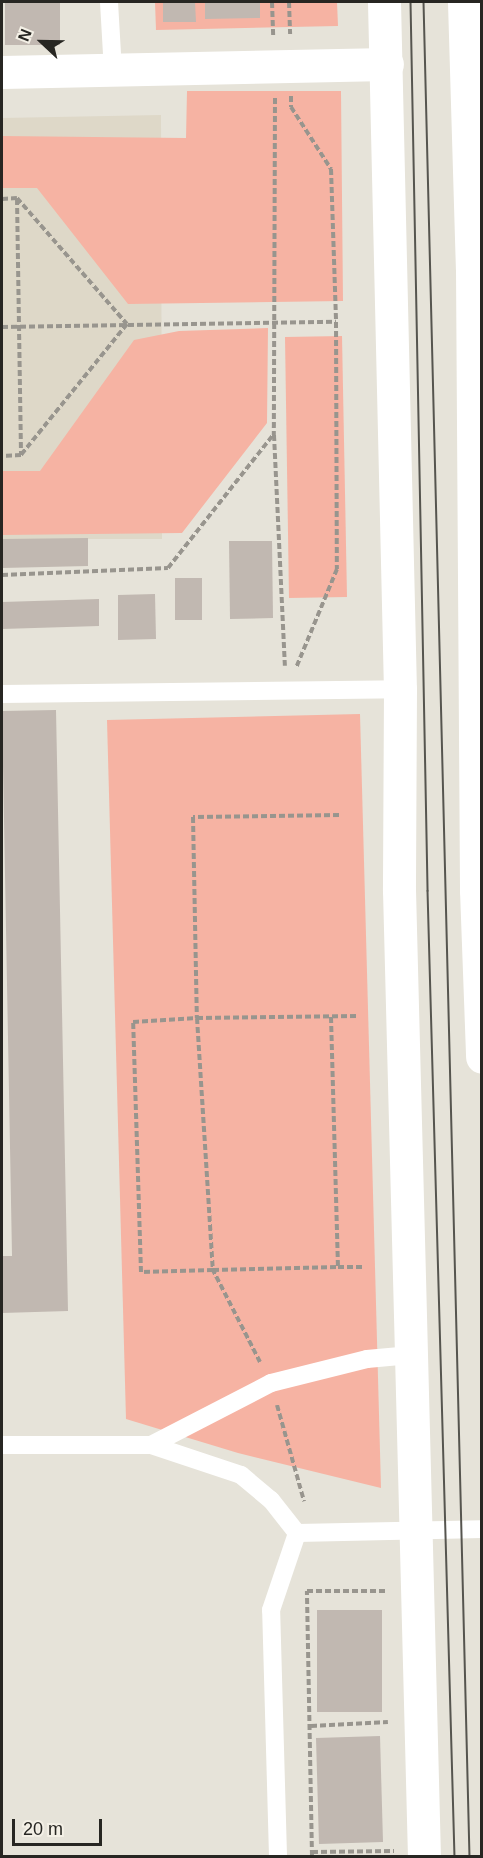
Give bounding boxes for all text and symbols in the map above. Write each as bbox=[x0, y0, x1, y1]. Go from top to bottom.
north arrow bbox=[12, 12, 72, 72]
text: N bbox=[15, 27, 35, 44]
scale bar bbox=[15, 1807, 105, 1845]
text: 20 m bbox=[23, 1819, 63, 1839]

